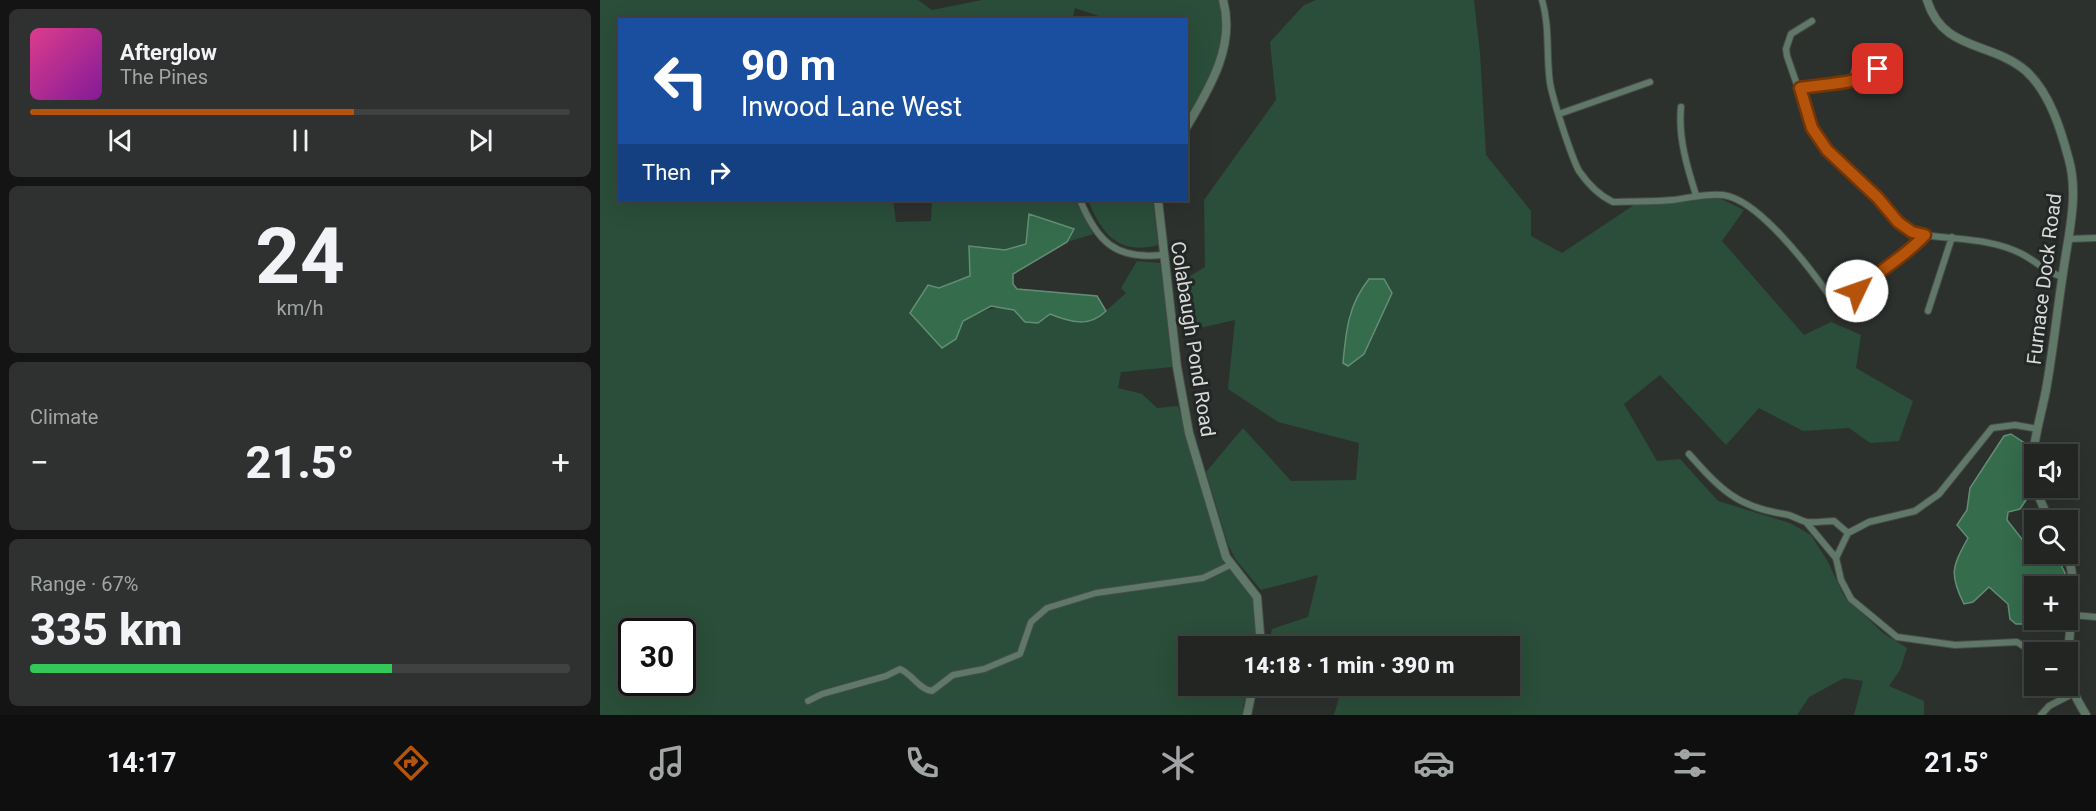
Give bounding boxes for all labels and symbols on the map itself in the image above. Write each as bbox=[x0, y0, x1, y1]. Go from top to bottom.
pin bbox=[1852, 43, 1903, 94]
street label: Furnace Dock Road bbox=[2022, 192, 2066, 366]
street label: Colabaugh Pond Road bbox=[1166, 240, 1220, 438]
position arrow bbox=[1825, 259, 1889, 323]
speed limit sign: 30 bbox=[618, 618, 696, 696]

